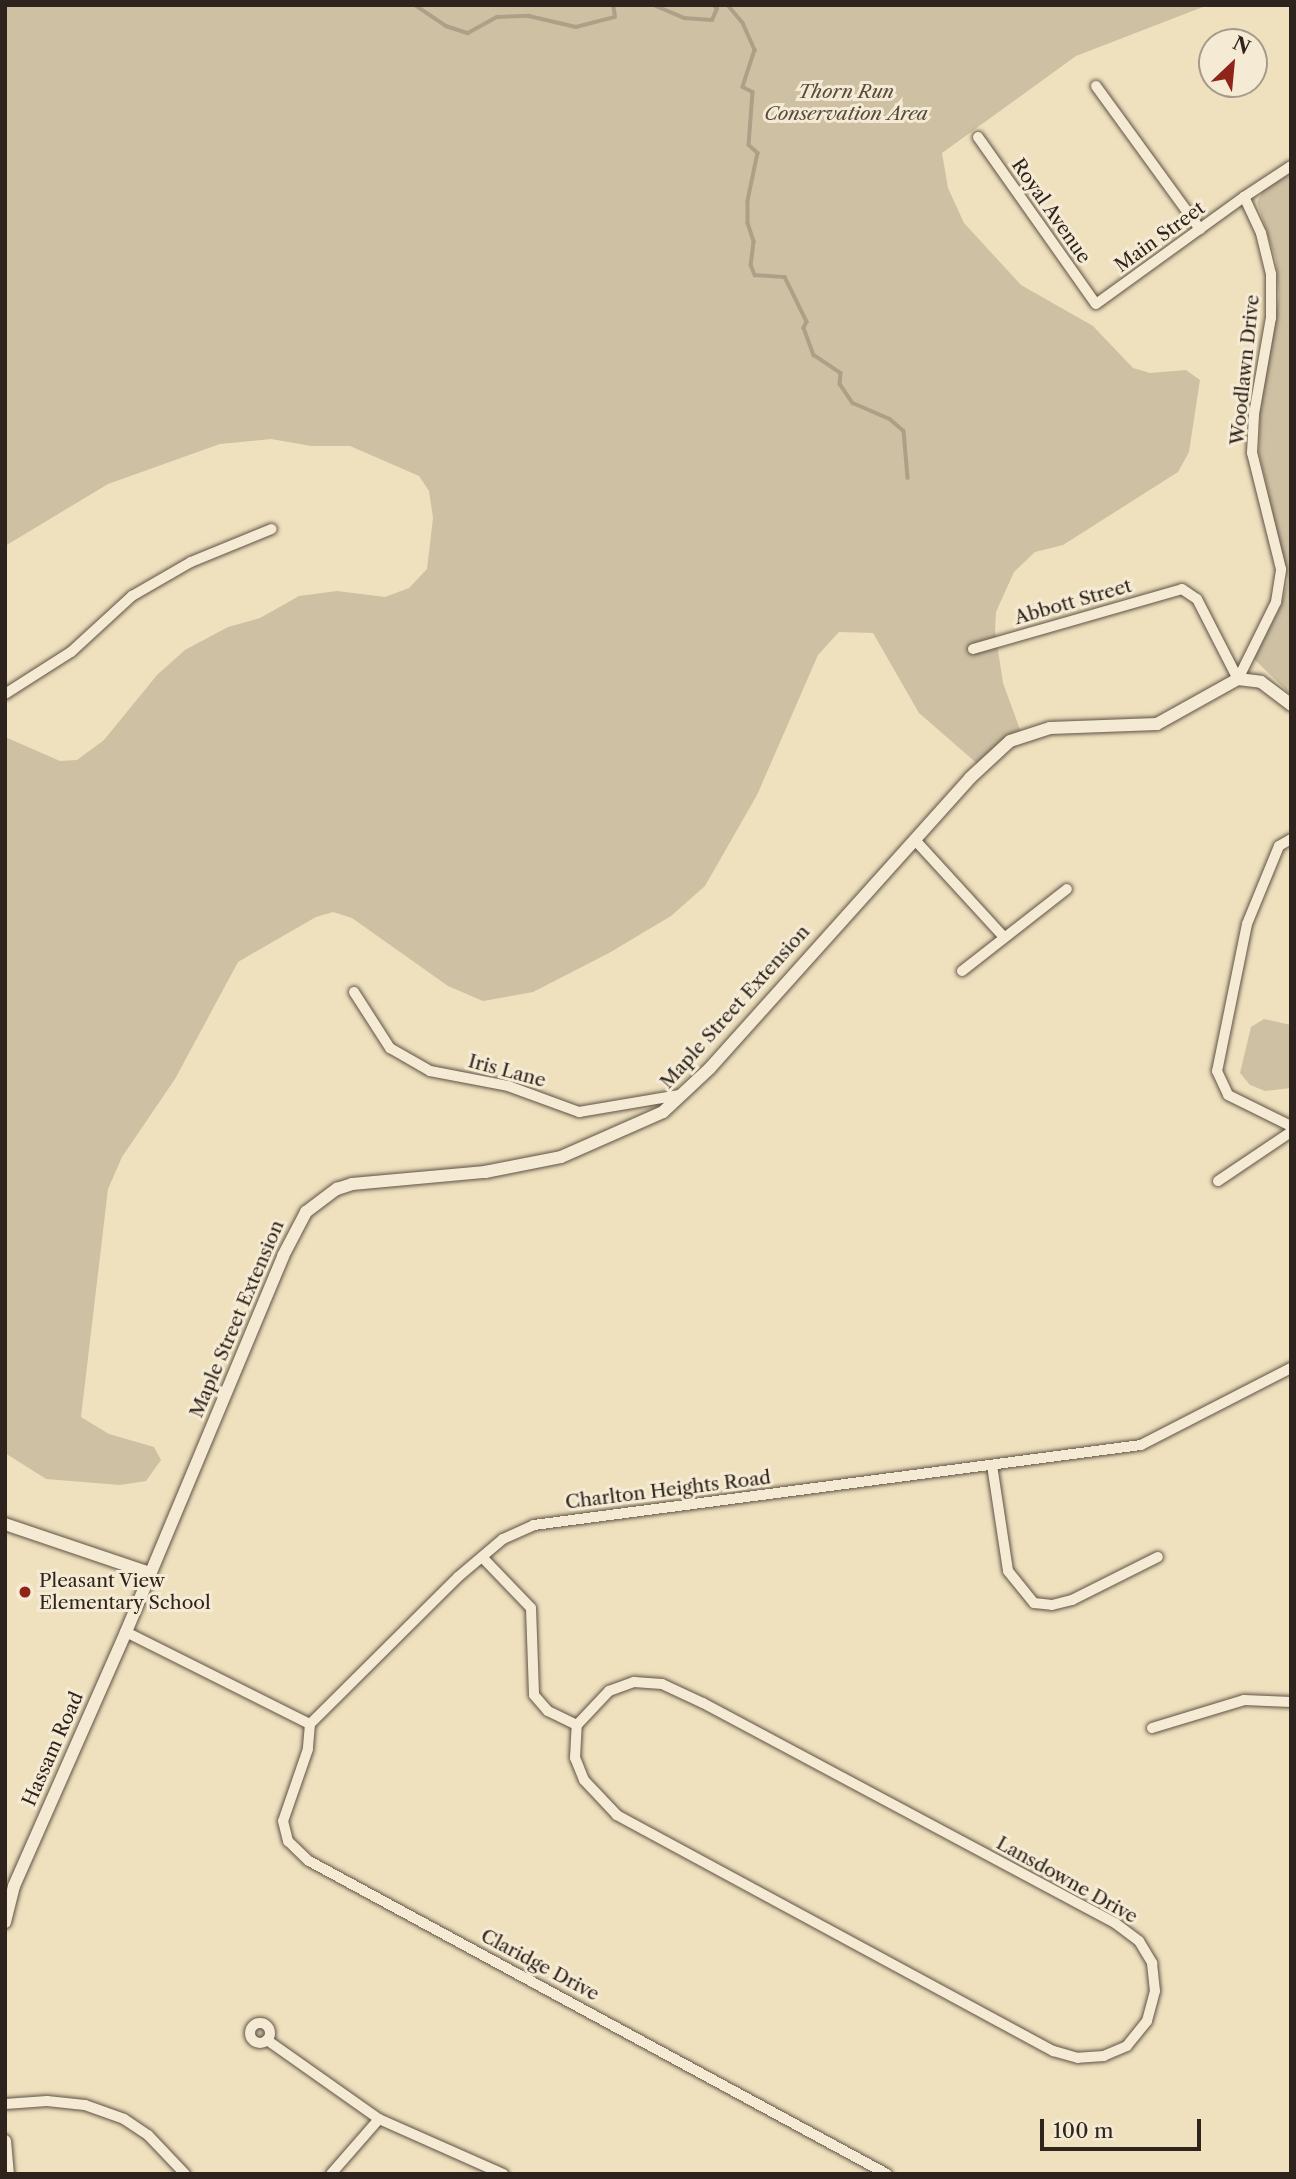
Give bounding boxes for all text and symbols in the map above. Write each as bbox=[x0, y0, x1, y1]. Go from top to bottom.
north arrow bbox=[1198, 28, 1268, 98]
text: N bbox=[1229, 32, 1254, 59]
park label: Thorn Run Conservation Area bbox=[764, 81, 928, 125]
street label: Royal Avenue bbox=[1006, 154, 1096, 268]
street label: Main Street bbox=[1111, 197, 1209, 277]
street label: Woodlawn Drive bbox=[1226, 294, 1264, 446]
street label: Abbott Street bbox=[1012, 574, 1134, 630]
street label: Maple Street Extension bbox=[656, 921, 814, 1093]
street label: Iris Lane bbox=[466, 1050, 548, 1092]
street label: Maple Street Extension bbox=[185, 1217, 289, 1421]
street label: Charlton Heights Road bbox=[564, 1466, 772, 1514]
place label: Pleasant View Elementary School bbox=[39, 1570, 211, 1614]
marker: Pleasant View Elementary School bbox=[17, 1584, 33, 1600]
street label: Hassam Road bbox=[18, 1688, 88, 1810]
street label: Lansdowne Drive bbox=[992, 1832, 1142, 1928]
street label: Claridge Drive bbox=[477, 1924, 603, 2006]
scale bar bbox=[1044, 2106, 1205, 2150]
text: 100 m bbox=[1053, 2118, 1114, 2143]

